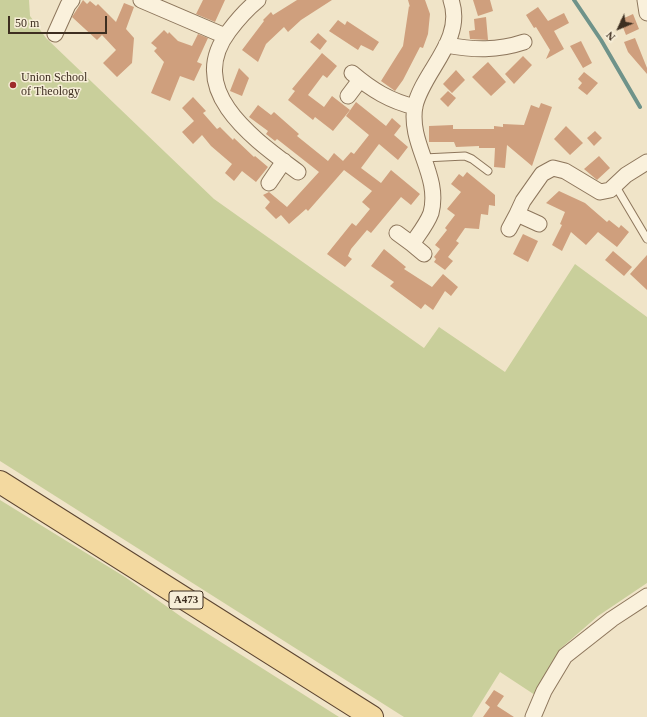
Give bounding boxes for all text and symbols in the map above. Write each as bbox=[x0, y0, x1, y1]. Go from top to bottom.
scale bar bbox=[10, 8, 109, 34]
north arrow bbox=[599, 8, 639, 48]
text: 50 m bbox=[15, 16, 39, 30]
text: N bbox=[603, 29, 617, 43]
place label: Union School of Theology bbox=[21, 71, 87, 99]
marker: Union School of Theology bbox=[8, 80, 18, 90]
road number: A473 bbox=[169, 591, 203, 609]

